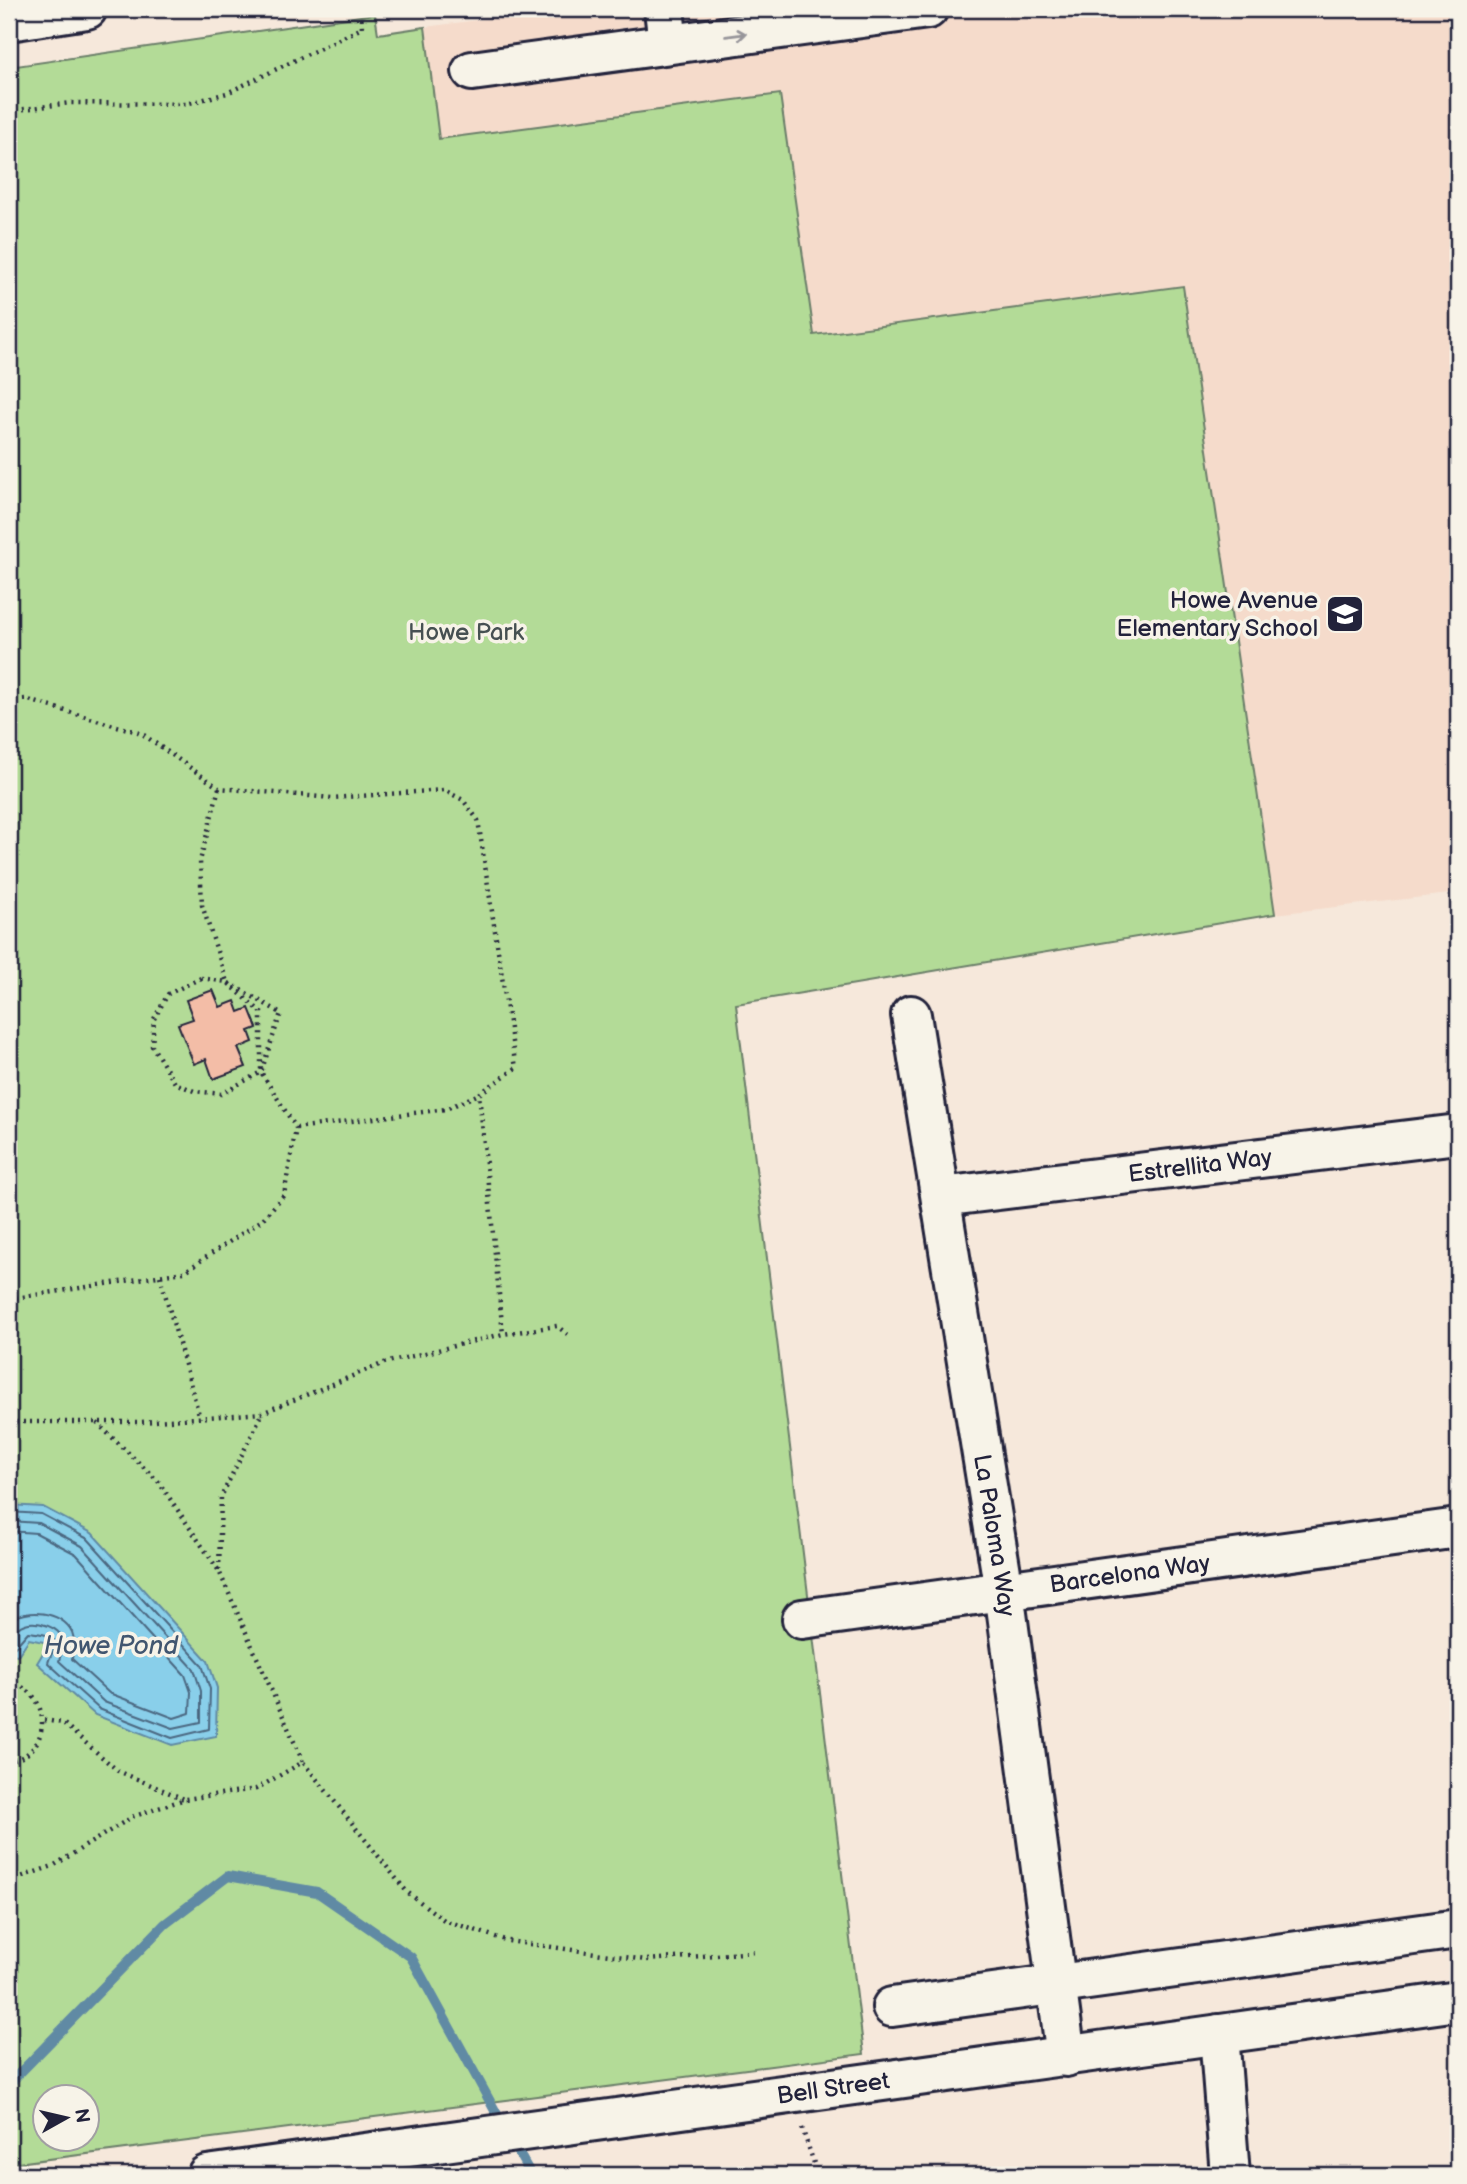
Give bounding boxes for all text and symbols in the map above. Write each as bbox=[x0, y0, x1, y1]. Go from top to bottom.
one-way arrow bbox=[724, 28, 747, 41]
place label: Howe Avenue Elementary School bbox=[1117, 586, 1318, 643]
school or university icon: Howe Avenue Elementary School bbox=[1324, 593, 1366, 635]
park label: Howe Park bbox=[408, 618, 524, 647]
street label: Estrellita Way bbox=[1127, 1142, 1274, 1189]
street label: La Paloma Way bbox=[968, 1452, 1022, 1618]
street label: Barcelona Way bbox=[1048, 1548, 1212, 1599]
water label: Howe Pond bbox=[44, 1631, 179, 1662]
street label: Bell Street bbox=[775, 2066, 892, 2110]
north arrow bbox=[32, 2082, 102, 2152]
text: N bbox=[69, 2107, 94, 2125]

